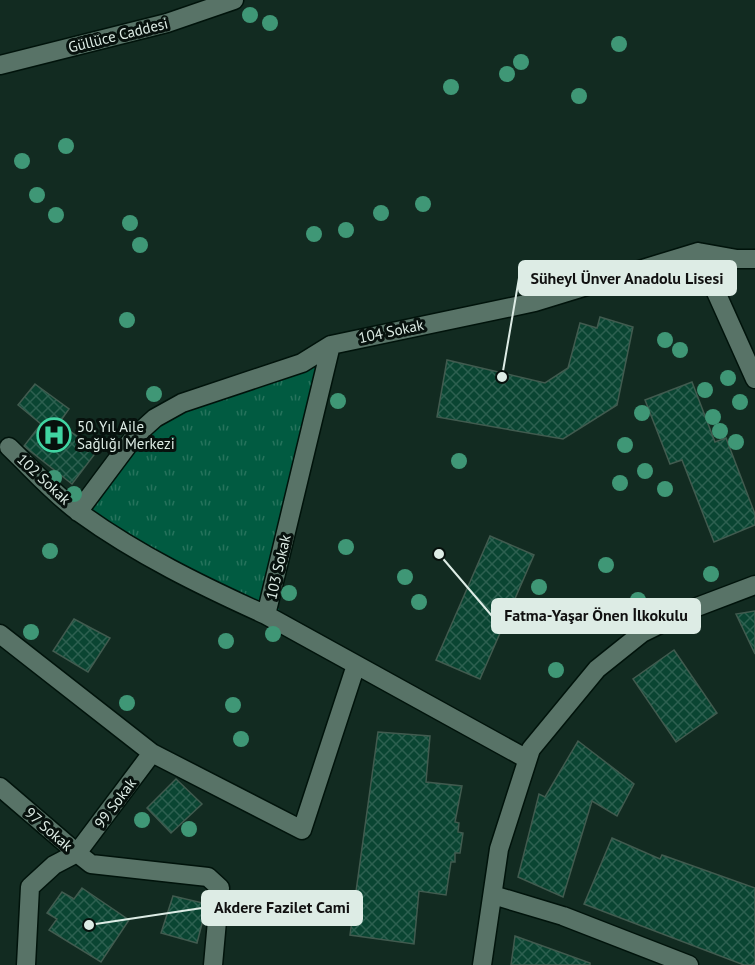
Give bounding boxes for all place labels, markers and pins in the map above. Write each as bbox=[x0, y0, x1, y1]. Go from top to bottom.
callout: Süheyl Ünver Anadolu Lisesi bbox=[519, 261, 736, 295]
hospital icon: 50. Yıl Aile Sağlığı Merkezi bbox=[36, 417, 72, 453]
place label: 50. Yıl Aile Sağlığı Merkezi bbox=[77, 417, 175, 453]
callout: Fatma-Yaşar Önen İlkokulu bbox=[492, 599, 700, 633]
callout: Akdere Fazilet Cami bbox=[202, 891, 362, 925]

